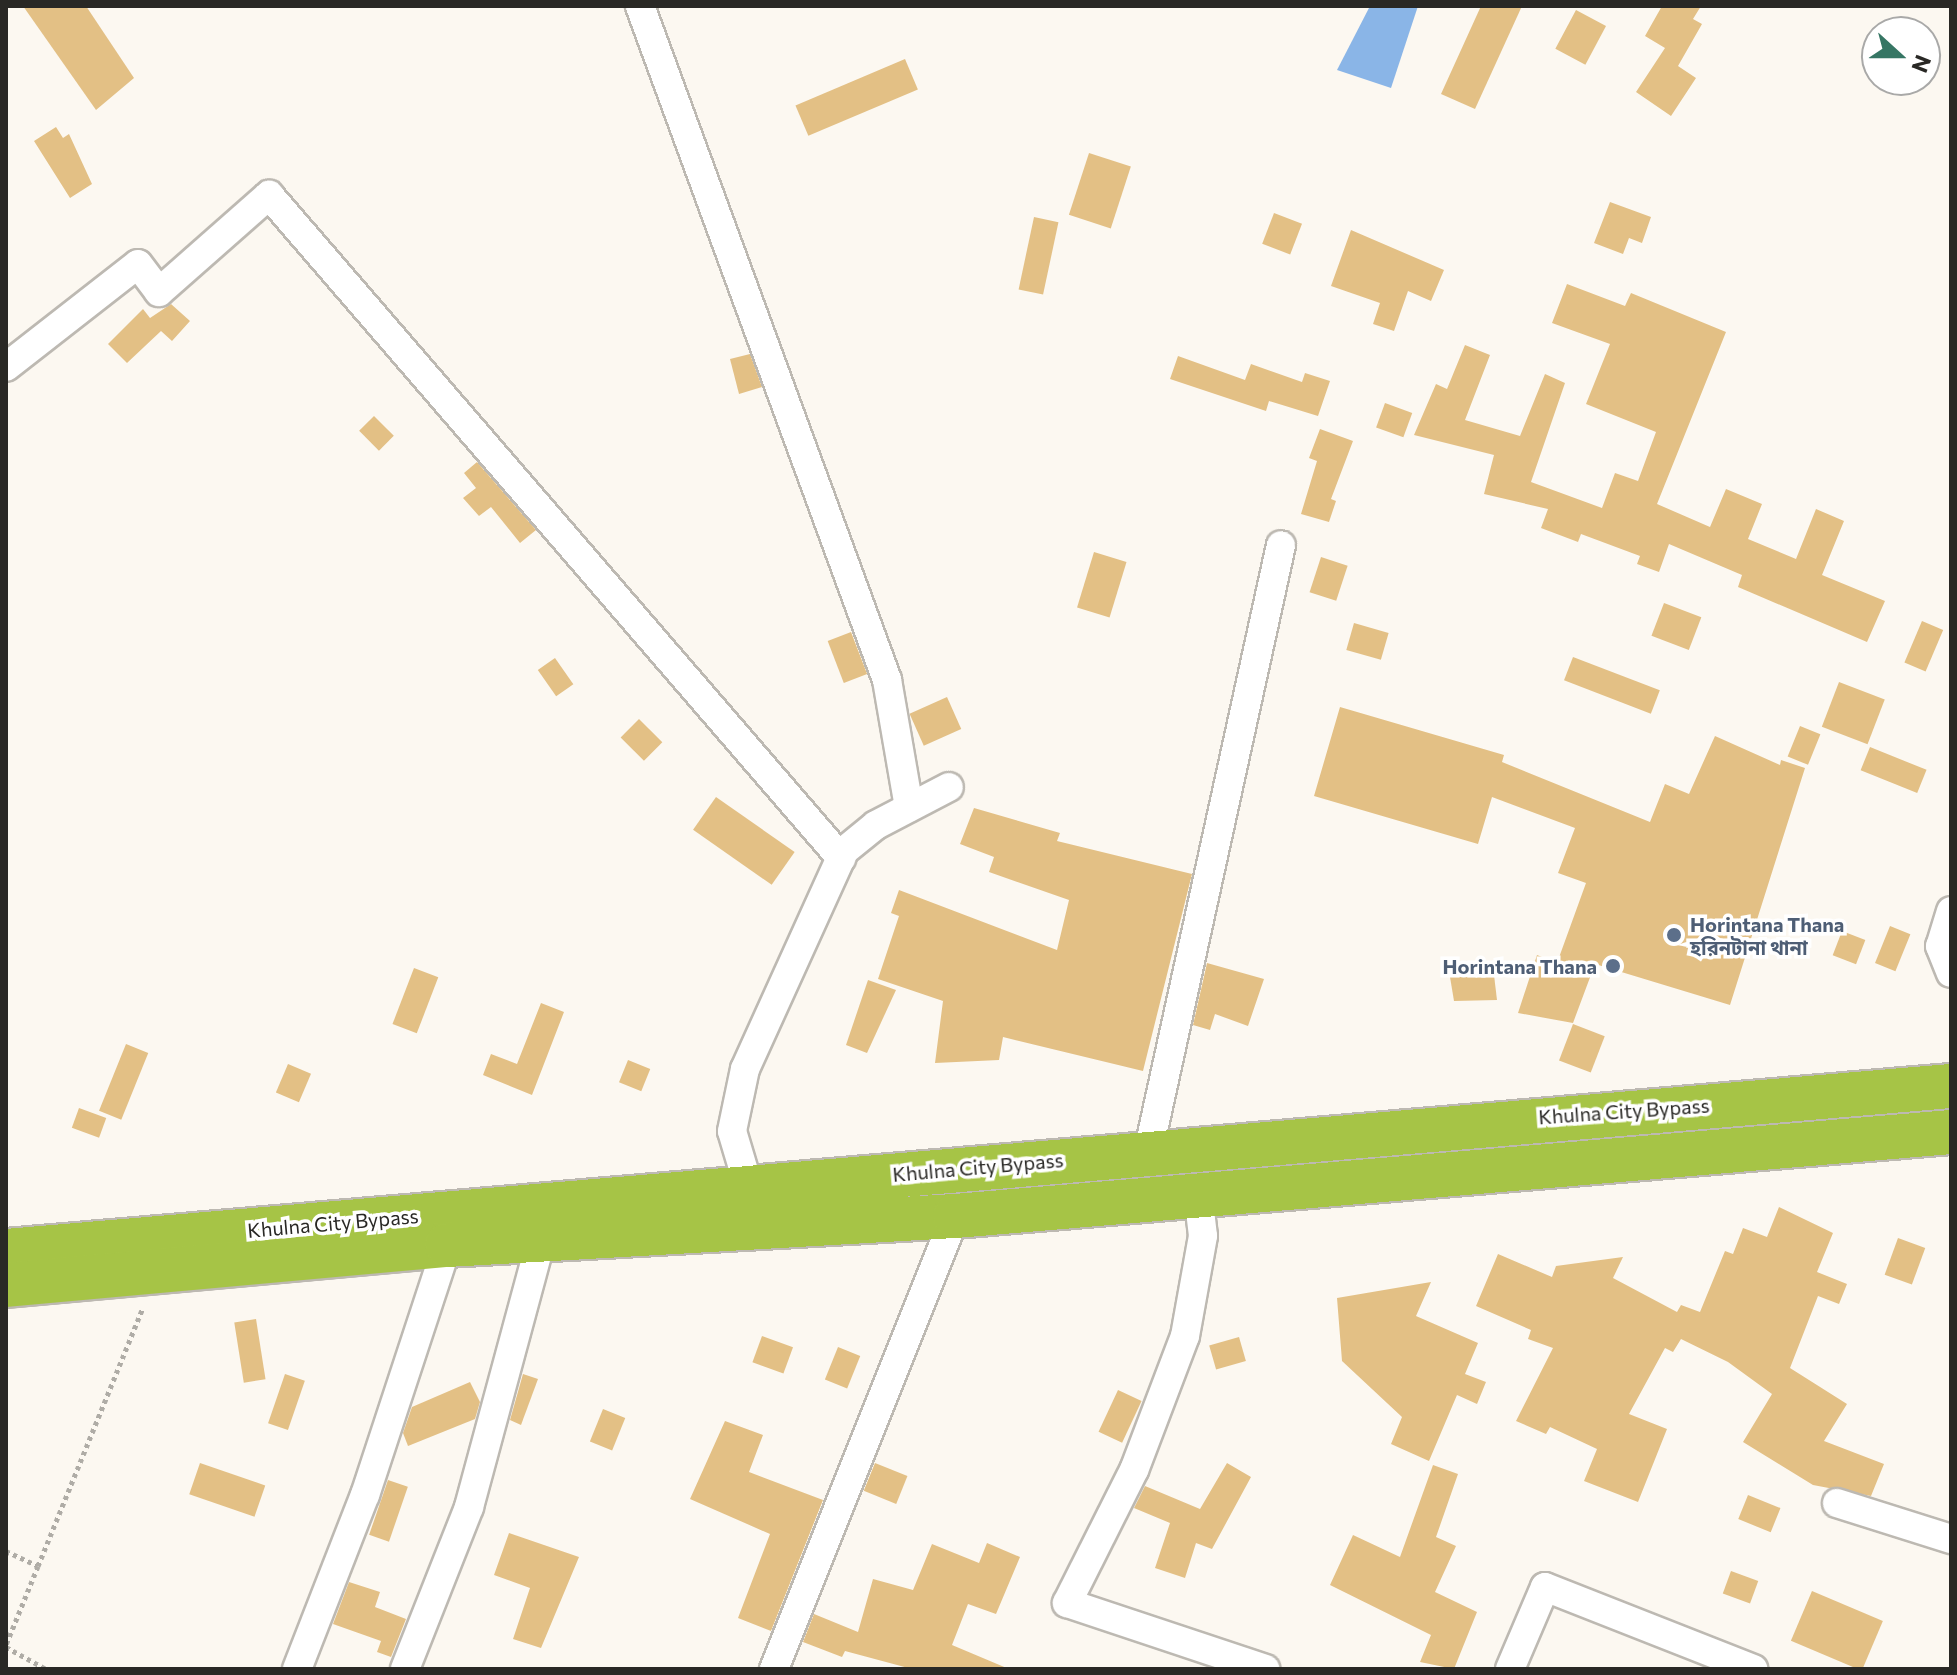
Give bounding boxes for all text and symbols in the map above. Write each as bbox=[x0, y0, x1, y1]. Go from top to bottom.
north arrow bbox=[1861, 16, 1941, 96]
text: N bbox=[1906, 52, 1938, 77]
place label: Horintana Thana হরিনটানা থানা bbox=[1690, 912, 1844, 959]
marker: Horintana Thana হরিনটানা থানা bbox=[1665, 926, 1683, 944]
place label: Horintana Thana bbox=[1443, 954, 1597, 978]
marker: Horintana Thana bbox=[1604, 957, 1622, 975]
street label: Khulna City Bypass bbox=[1538, 1093, 1710, 1129]
street label: Khulna City Bypass bbox=[891, 1148, 1065, 1186]
street label: Khulna City Bypass bbox=[246, 1204, 420, 1242]

